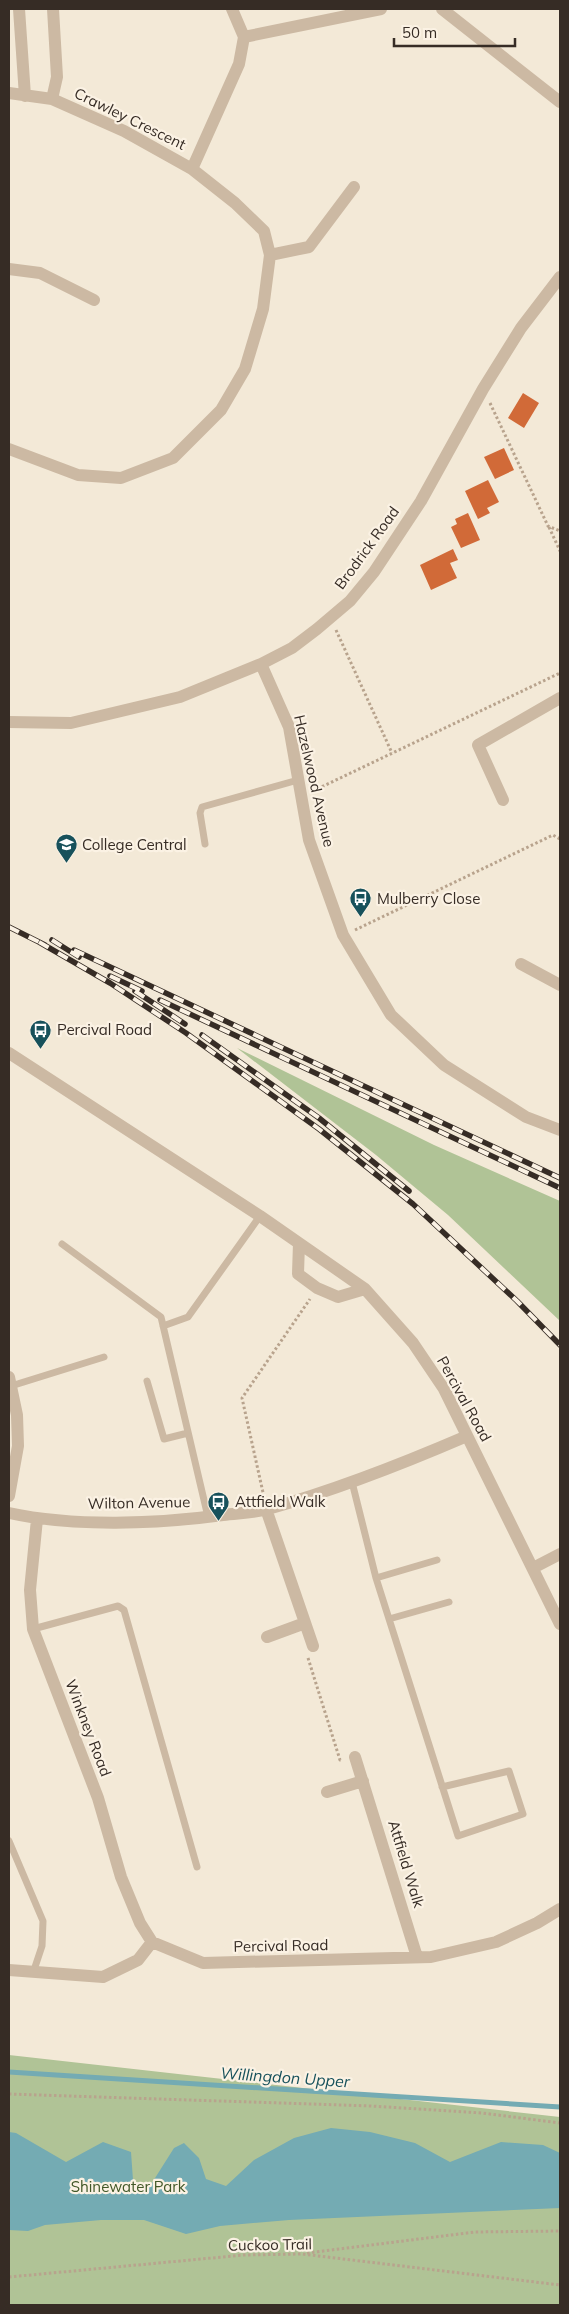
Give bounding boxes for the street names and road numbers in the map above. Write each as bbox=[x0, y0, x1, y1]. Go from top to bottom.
street label: Crawley Crescent bbox=[71, 83, 189, 154]
street label: Brodrick Road bbox=[330, 502, 403, 593]
street label: Hazelwood Avenue bbox=[290, 713, 339, 849]
street label: Percival Road bbox=[433, 1353, 496, 1445]
street label: Wilton Avenue bbox=[88, 1492, 190, 1513]
street label: Winkney Road bbox=[61, 1677, 116, 1779]
street label: Attfield Walk bbox=[384, 1818, 429, 1910]
street label: Percival Road bbox=[233, 1935, 329, 1956]
street label: Cuckoo Trail bbox=[228, 2234, 312, 2255]

